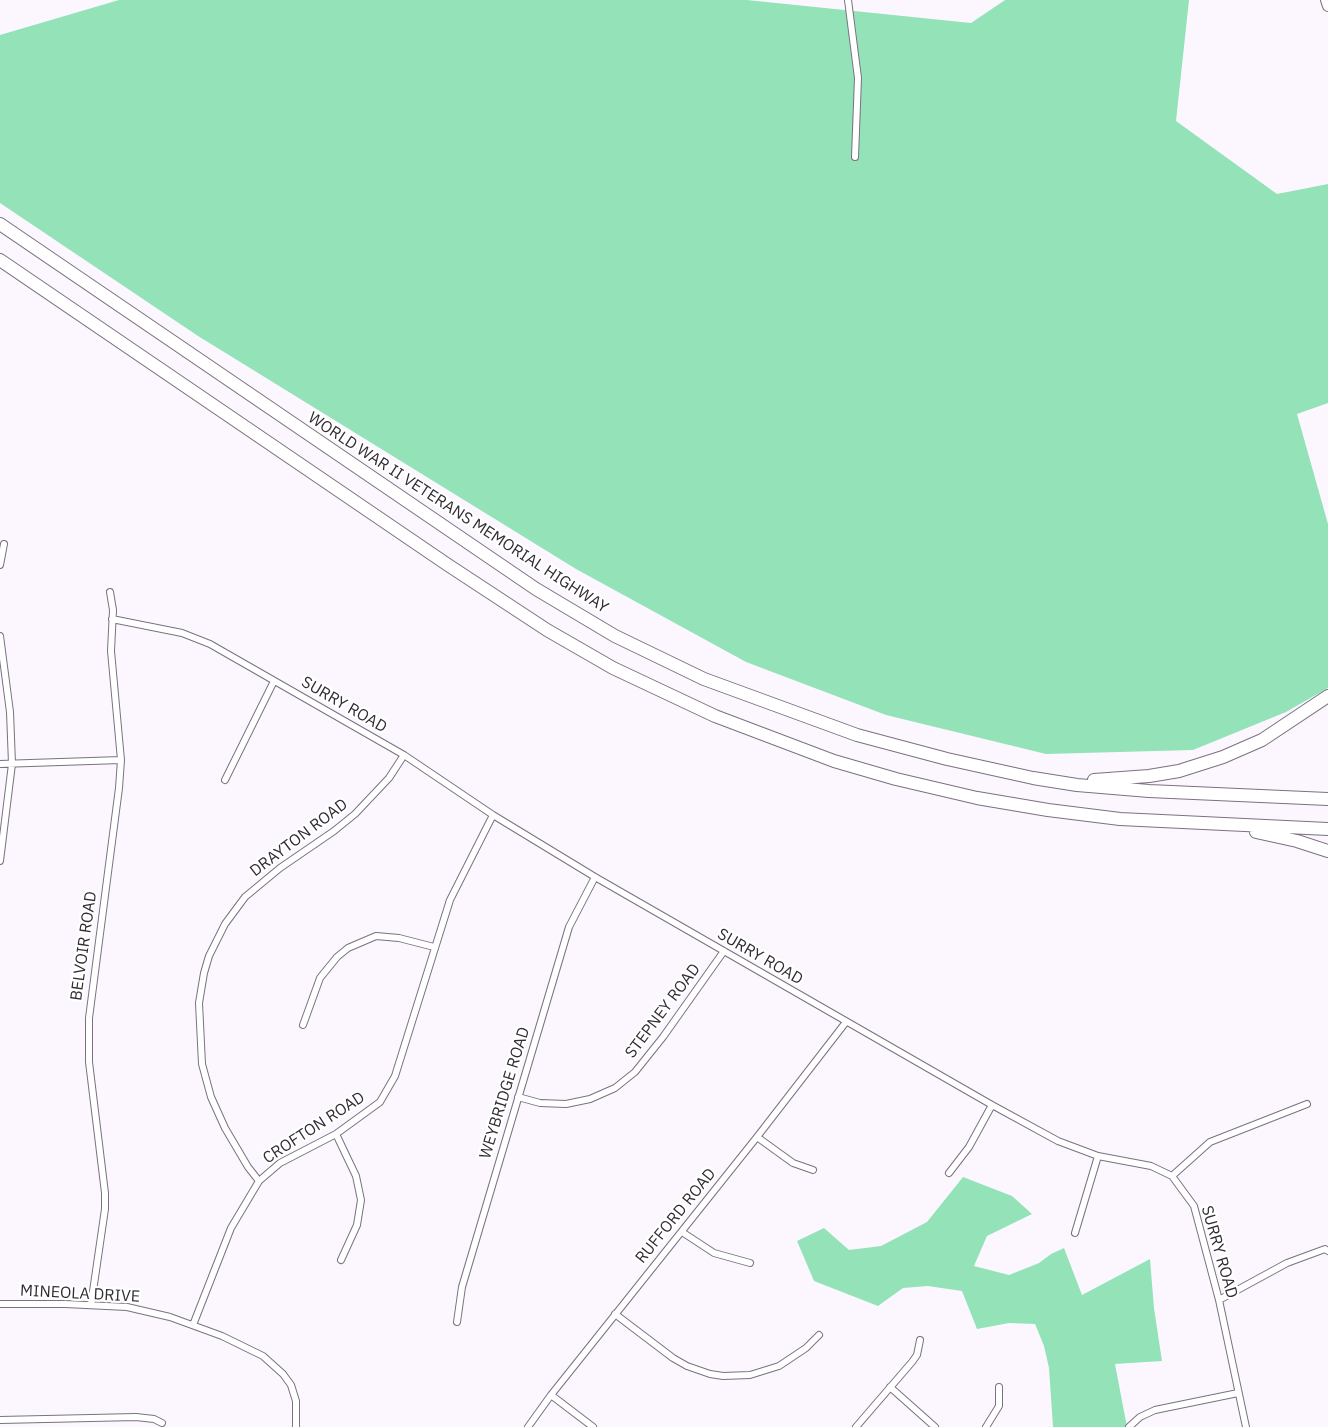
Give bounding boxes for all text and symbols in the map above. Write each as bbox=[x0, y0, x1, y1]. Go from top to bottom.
street label: WORLD WAR II VETERANS MEMORIAL HIGHWAY bbox=[304, 408, 612, 618]
street label: SURRY ROAD bbox=[298, 673, 390, 737]
street label: DRAYTON ROAD bbox=[246, 795, 352, 881]
street label: BELVOIR ROAD bbox=[67, 890, 101, 1002]
street label: SURRY ROAD bbox=[714, 925, 806, 989]
street label: STEPNEY ROAD bbox=[621, 960, 705, 1062]
street label: WEYBRIDGE ROAD bbox=[476, 1025, 534, 1161]
street label: CROFTON ROAD bbox=[259, 1088, 369, 1168]
street label: RUFFORD ROAD bbox=[632, 1165, 720, 1267]
street label: SURRY ROAD bbox=[1197, 1203, 1241, 1301]
street label: MINEOLA DRIVE bbox=[19, 1281, 141, 1307]

